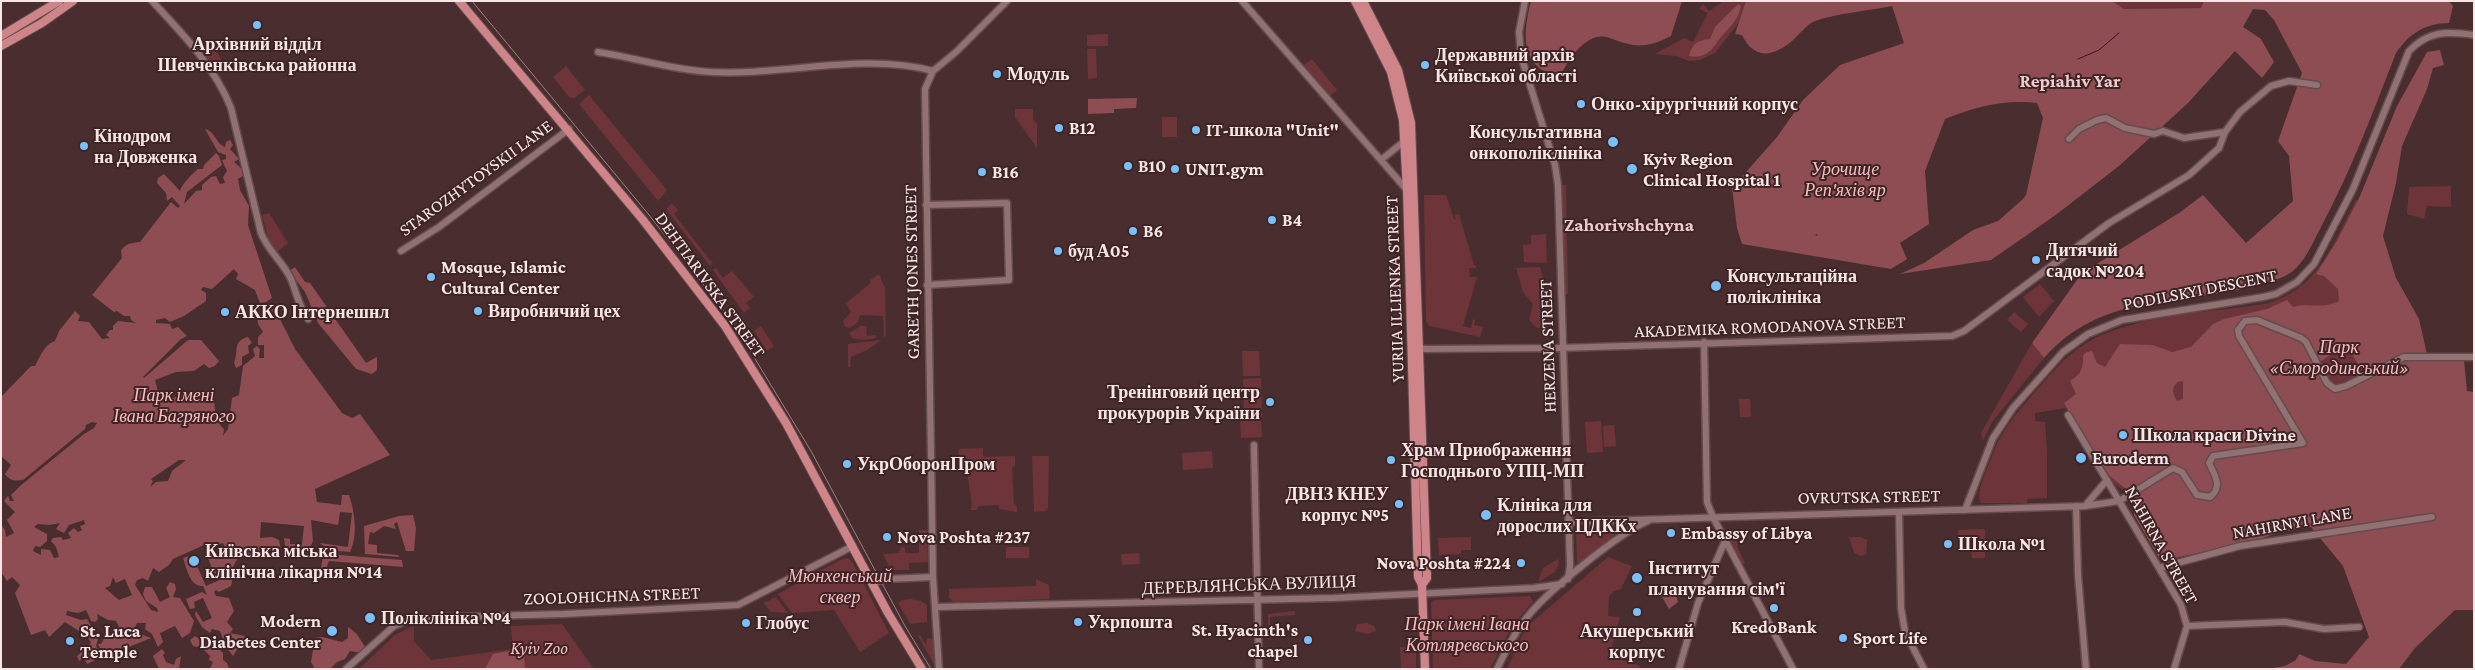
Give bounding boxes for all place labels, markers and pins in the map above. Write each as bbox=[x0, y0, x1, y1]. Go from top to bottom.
marker: Архівний відділ Шевченківська районна bbox=[251, 19, 263, 31]
place label: Архівний відділ Шевченківська районна bbox=[158, 33, 356, 76]
place label: Державний архів Київської області bbox=[1435, 44, 1577, 86]
marker: Державний архів Київської області bbox=[1419, 59, 1431, 71]
place label: Модуль bbox=[1007, 63, 1070, 85]
marker: Модуль bbox=[991, 68, 1003, 80]
place label: Онко-хірургічний корпус bbox=[1591, 93, 1798, 115]
marker: Онко-хірургічний корпус bbox=[1575, 98, 1587, 110]
place label: B12 bbox=[1069, 117, 1095, 139]
place label: IT-школа "Unit" bbox=[1206, 119, 1339, 141]
place label: Консультативна онкополіклініка bbox=[1469, 121, 1602, 163]
marker: B12 bbox=[1053, 122, 1065, 134]
marker: IT-школа "Unit" bbox=[1190, 124, 1202, 136]
place label: Кінодром на Довженка bbox=[94, 125, 197, 168]
marker: Консультативна онкополіклініка bbox=[1606, 135, 1620, 149]
marker: Кінодром на Довженка bbox=[78, 140, 90, 152]
place label: Kyiv Region Clinical Hospital 1 bbox=[1643, 148, 1780, 190]
place label: B10 bbox=[1138, 155, 1166, 177]
place label: UNIT.gym bbox=[1185, 158, 1264, 180]
marker: B10 bbox=[1122, 160, 1134, 172]
place label: B16 bbox=[992, 161, 1019, 183]
marker: Kyiv Region Clinical Hospital 1 bbox=[1625, 162, 1639, 176]
marker: UNIT.gym bbox=[1169, 163, 1181, 175]
marker: B16 bbox=[976, 166, 988, 178]
place label: B4 bbox=[1282, 209, 1302, 231]
marker: B4 bbox=[1266, 214, 1278, 226]
place label: B6 bbox=[1143, 220, 1163, 242]
marker: B6 bbox=[1127, 225, 1139, 237]
place label: Дитячий садок №204 bbox=[2046, 239, 2144, 282]
place label: буд А05 bbox=[1068, 240, 1130, 262]
marker: буд А05 bbox=[1052, 245, 1064, 257]
marker: Дитячий садок №204 bbox=[2030, 254, 2042, 266]
place label: Mosque, Islamic Cultural Center bbox=[441, 256, 566, 298]
place label: Консультаційна поліклініка bbox=[1727, 265, 1857, 308]
marker: Mosque, Islamic Cultural Center bbox=[425, 271, 437, 283]
marker: Консультаційна поліклініка bbox=[1709, 279, 1723, 293]
place label: Виробничий цех bbox=[488, 300, 620, 322]
place label: АККО Інтернешнл bbox=[235, 301, 389, 323]
marker: Виробничий цех bbox=[472, 305, 484, 317]
marker: АККО Інтернешнл bbox=[219, 306, 231, 318]
place label: Тренінговий центр прокурорів України bbox=[1097, 381, 1260, 424]
marker: Тренінговий центр прокурорів України bbox=[1264, 396, 1276, 408]
place label: Школа краси Divine bbox=[2133, 424, 2296, 446]
marker: Школа краси Divine bbox=[2117, 429, 2129, 441]
place label: Храм Приображення Господнього УПЦ-МП bbox=[1401, 439, 1584, 482]
place label: Euroderm bbox=[2092, 447, 2169, 469]
marker: Euroderm bbox=[2074, 451, 2088, 465]
place label: УкрОборонПром bbox=[857, 453, 995, 475]
marker: Храм Приображення Господнього УПЦ-МП bbox=[1385, 454, 1397, 466]
marker: УкрОборонПром bbox=[841, 458, 853, 470]
place label: ДВНЗ КНЕУ корпус №5 bbox=[1285, 483, 1389, 526]
place label: Клініка для дорослих ЦДККх bbox=[1497, 494, 1637, 536]
marker: ДВНЗ КНЕУ корпус №5 bbox=[1393, 498, 1405, 510]
marker: Клініка для дорослих ЦДККх bbox=[1479, 508, 1493, 522]
place label: Embassy of Libya bbox=[1681, 522, 1812, 544]
place label: Nova Poshta #237 bbox=[897, 526, 1030, 548]
marker: Embassy of Libya bbox=[1665, 527, 1677, 539]
marker: Nova Poshta #237 bbox=[881, 531, 893, 543]
place label: Школа №1 bbox=[1958, 533, 2045, 555]
marker: Школа №1 bbox=[1942, 538, 1954, 550]
place label: Київська міська клінічна лікарня №14 bbox=[205, 540, 383, 582]
place label: Nova Poshta #224 bbox=[1376, 552, 1511, 574]
marker: Київська міська клінічна лікарня №14 bbox=[187, 554, 201, 568]
marker: Nova Poshta #224 bbox=[1515, 557, 1527, 569]
place label: Інститут планування сім'ї bbox=[1648, 557, 1785, 600]
marker: Інститут планування сім'ї bbox=[1630, 571, 1644, 585]
marker: KredoBank bbox=[1768, 602, 1780, 614]
marker: Акушерський корпус bbox=[1631, 606, 1643, 618]
place label: Поліклініка №4 bbox=[381, 607, 511, 629]
place label: Modern Diabetes Center bbox=[200, 610, 321, 652]
marker: Поліклініка №4 bbox=[363, 611, 377, 625]
place label: Укрпошта bbox=[1088, 611, 1173, 633]
place label: Глобус bbox=[756, 612, 809, 634]
marker: Укрпошта bbox=[1072, 616, 1084, 628]
place label: KredoBank bbox=[1731, 616, 1817, 638]
marker: Глобус bbox=[740, 617, 752, 629]
place label: St. Hyacinth's chapel bbox=[1192, 619, 1298, 662]
place label: St. Luca Temple bbox=[80, 620, 140, 662]
place label: Акушерський корпус bbox=[1580, 620, 1694, 662]
marker: Modern Diabetes Center bbox=[325, 624, 339, 638]
place label: Sport Life bbox=[1853, 627, 1927, 649]
marker: Sport Life bbox=[1837, 632, 1849, 644]
marker: St. Hyacinth's chapel bbox=[1302, 634, 1314, 646]
marker: St. Luca Temple bbox=[64, 635, 76, 647]

